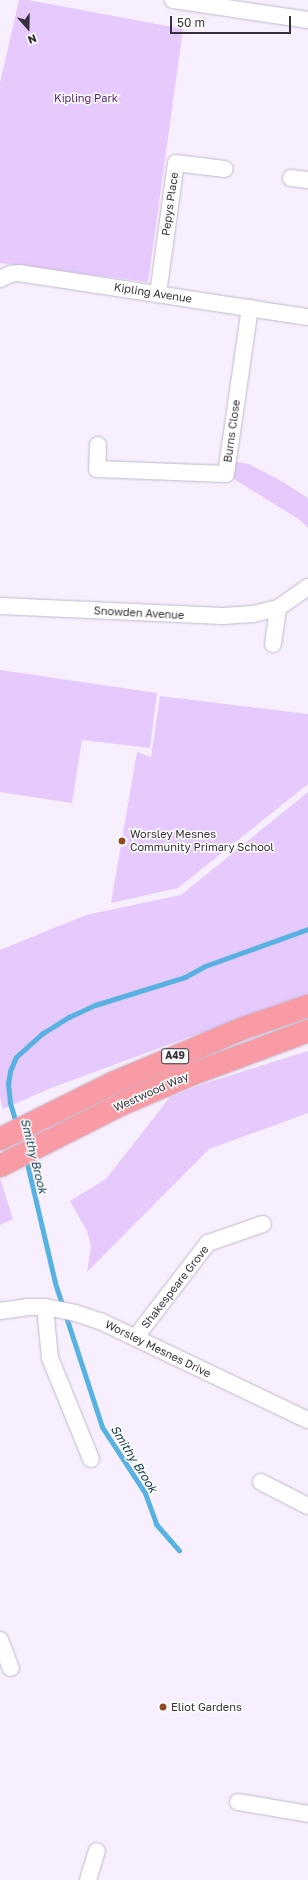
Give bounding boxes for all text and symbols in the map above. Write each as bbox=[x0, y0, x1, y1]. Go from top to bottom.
north arrow bbox=[8, 8, 48, 48]
scale bar bbox=[172, 8, 293, 34]
text: 50 m bbox=[177, 15, 205, 30]
text: N bbox=[26, 32, 38, 47]
park label: Kipling Park bbox=[54, 91, 118, 105]
street label: Pepys Place bbox=[159, 171, 181, 237]
street label: Kipling Avenue bbox=[113, 280, 193, 306]
street label: Burns Close bbox=[221, 399, 243, 463]
street label: Snowden Avenue bbox=[93, 604, 185, 622]
place label: Worsley Mesnes Community Primary School bbox=[130, 828, 274, 854]
marker: Worsley Mesnes Community Primary School bbox=[117, 836, 127, 846]
road number: A49 bbox=[161, 1048, 189, 1064]
street label: Westwood Way bbox=[111, 1070, 191, 1114]
water label: Smithy Brook bbox=[18, 1117, 50, 1195]
street label: Shakespeare Grove bbox=[139, 1243, 211, 1331]
street label: Worsley Mesnes Drive bbox=[103, 1318, 213, 1380]
water label: Smithy Brook bbox=[108, 1423, 160, 1495]
place label: Eliot Gardens bbox=[171, 1700, 242, 1714]
marker: Eliot Gardens bbox=[158, 1702, 168, 1712]

